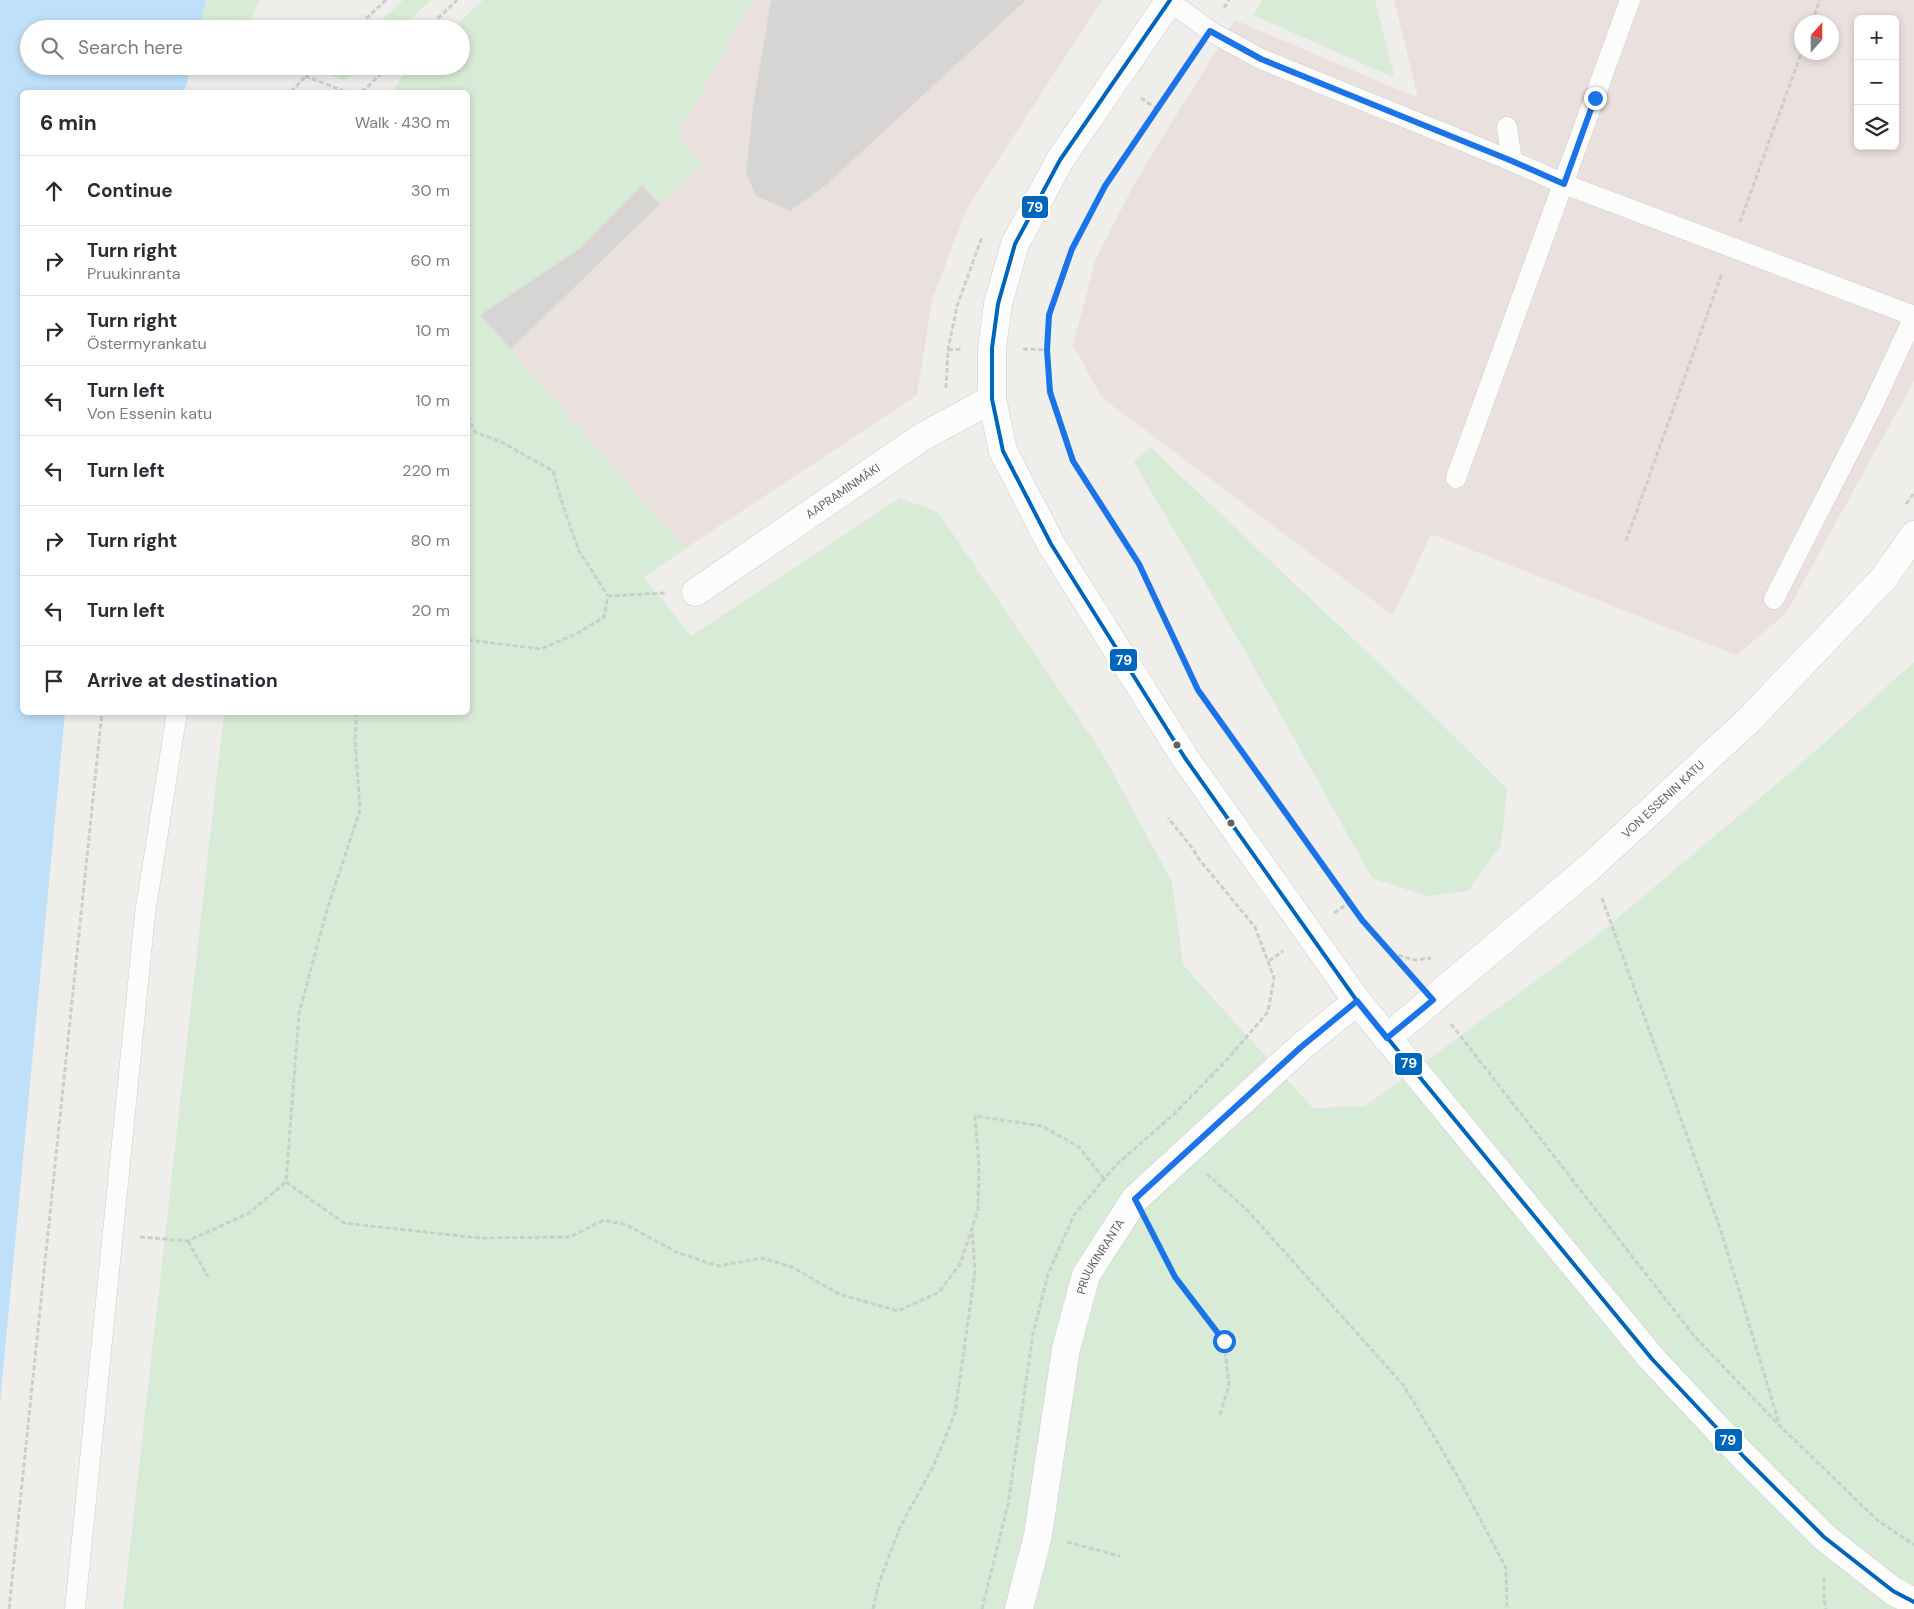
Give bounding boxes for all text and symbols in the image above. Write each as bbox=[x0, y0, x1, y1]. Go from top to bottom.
north arrow bbox=[1794, 15, 1839, 60]
map controls bbox=[1854, 15, 1899, 150]
button: + bbox=[1854, 15, 1899, 60]
search box bbox=[20, 20, 470, 75]
icon: search bbox=[38, 34, 66, 62]
text: Search here bbox=[78, 35, 183, 60]
button: − bbox=[1854, 60, 1899, 105]
route end bbox=[1584, 87, 1607, 110]
button: layers bbox=[1854, 105, 1899, 150]
text: 6 min bbox=[40, 109, 97, 137]
text: Walk · 430 m bbox=[355, 112, 450, 133]
icon: ahead bbox=[40, 177, 68, 205]
text: Continue bbox=[87, 178, 173, 203]
text: 30 m bbox=[411, 180, 450, 201]
line badge: 79 bbox=[1021, 195, 1049, 219]
text: 79 bbox=[1027, 198, 1043, 216]
text: Turn right bbox=[87, 238, 177, 263]
icon: right bbox=[40, 247, 68, 275]
text: 60 m bbox=[410, 250, 450, 271]
text: Pruukinranta bbox=[87, 263, 180, 284]
text: Turn right bbox=[87, 308, 177, 333]
icon: right bbox=[40, 317, 68, 345]
text: 10 m bbox=[416, 320, 450, 341]
text: Östermyrankatu bbox=[87, 333, 207, 354]
text: Turn left bbox=[87, 378, 165, 403]
icon: left bbox=[40, 387, 68, 415]
text: 10 m bbox=[416, 390, 450, 411]
text: Von Essenin katu bbox=[87, 403, 212, 424]
icon: left bbox=[40, 457, 68, 485]
text: Turn left bbox=[87, 458, 165, 483]
text: 220 m bbox=[402, 460, 450, 481]
street label: AAPRAMINMÄKI bbox=[802, 460, 883, 523]
icon: right bbox=[40, 527, 68, 555]
text: Turn right bbox=[87, 528, 177, 553]
text: 80 m bbox=[411, 530, 450, 551]
icon: left bbox=[40, 597, 68, 625]
text: Turn left bbox=[87, 598, 165, 623]
text: 20 m bbox=[411, 600, 450, 621]
line badge: 79 bbox=[1109, 648, 1138, 672]
text: 79 bbox=[1116, 651, 1132, 669]
icon: arrive bbox=[40, 667, 68, 695]
text: Arrive at destination bbox=[87, 668, 278, 693]
unlabelled marker bbox=[1172, 740, 1182, 750]
street label: VON ESSENIN KATU bbox=[1618, 757, 1708, 842]
unlabelled marker bbox=[1226, 818, 1236, 828]
line badge: 79 bbox=[1394, 1052, 1423, 1076]
text: 79 bbox=[1401, 1054, 1417, 1072]
street label: PRUUKINRANTA bbox=[1073, 1216, 1128, 1296]
route start bbox=[1213, 1330, 1236, 1353]
line badge: 79 bbox=[1714, 1428, 1743, 1452]
text: 79 bbox=[1720, 1431, 1736, 1449]

